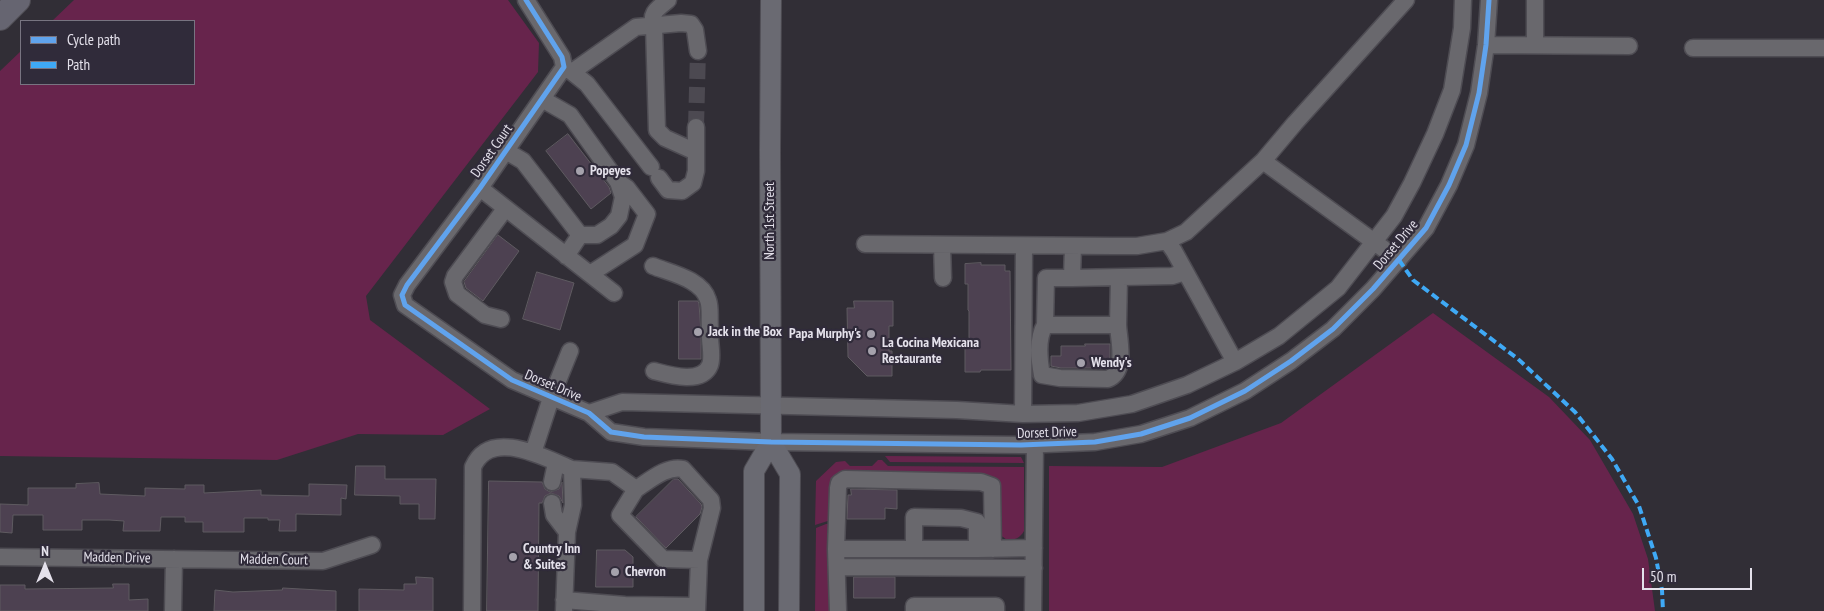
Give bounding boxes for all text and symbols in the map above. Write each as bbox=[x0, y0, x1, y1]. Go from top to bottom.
legend bbox=[20, 20, 195, 85]
text: Cycle path bbox=[67, 30, 120, 49]
text: Path bbox=[67, 55, 90, 74]
street label: Dorset Court bbox=[468, 121, 516, 181]
place label: Popeyes bbox=[590, 163, 631, 179]
marker: Popeyes bbox=[574, 165, 586, 177]
street label: North 1st Street bbox=[762, 182, 778, 260]
street label: Dorset Drive bbox=[1370, 217, 1422, 273]
place label: Jack in the Box bbox=[708, 324, 782, 340]
marker: Jack in the Box bbox=[692, 326, 704, 338]
place label: Papa Murphy's bbox=[789, 326, 861, 342]
marker: Papa Murphy's bbox=[865, 328, 877, 340]
place label: La Cocina Mexicana Restaurante bbox=[882, 335, 979, 368]
marker: La Cocina Mexicana Restaurante bbox=[866, 345, 878, 357]
place label: Wendy's bbox=[1091, 355, 1132, 371]
marker: Wendy's bbox=[1075, 357, 1087, 369]
street label: Dorset Drive bbox=[522, 367, 584, 405]
street label: Dorset Drive bbox=[1017, 424, 1077, 442]
north arrow bbox=[20, 541, 70, 591]
place label: Country Inn & Suites bbox=[523, 541, 580, 574]
text: N bbox=[41, 542, 49, 560]
street label: Madden Drive bbox=[83, 549, 151, 567]
street label: Madden Court bbox=[240, 551, 308, 569]
marker: Country Inn & Suites bbox=[507, 551, 519, 563]
scale bar bbox=[1644, 558, 1754, 590]
place label: Chevron bbox=[625, 564, 666, 580]
marker: Chevron bbox=[609, 566, 621, 578]
text: 50 m bbox=[1650, 567, 1676, 586]

